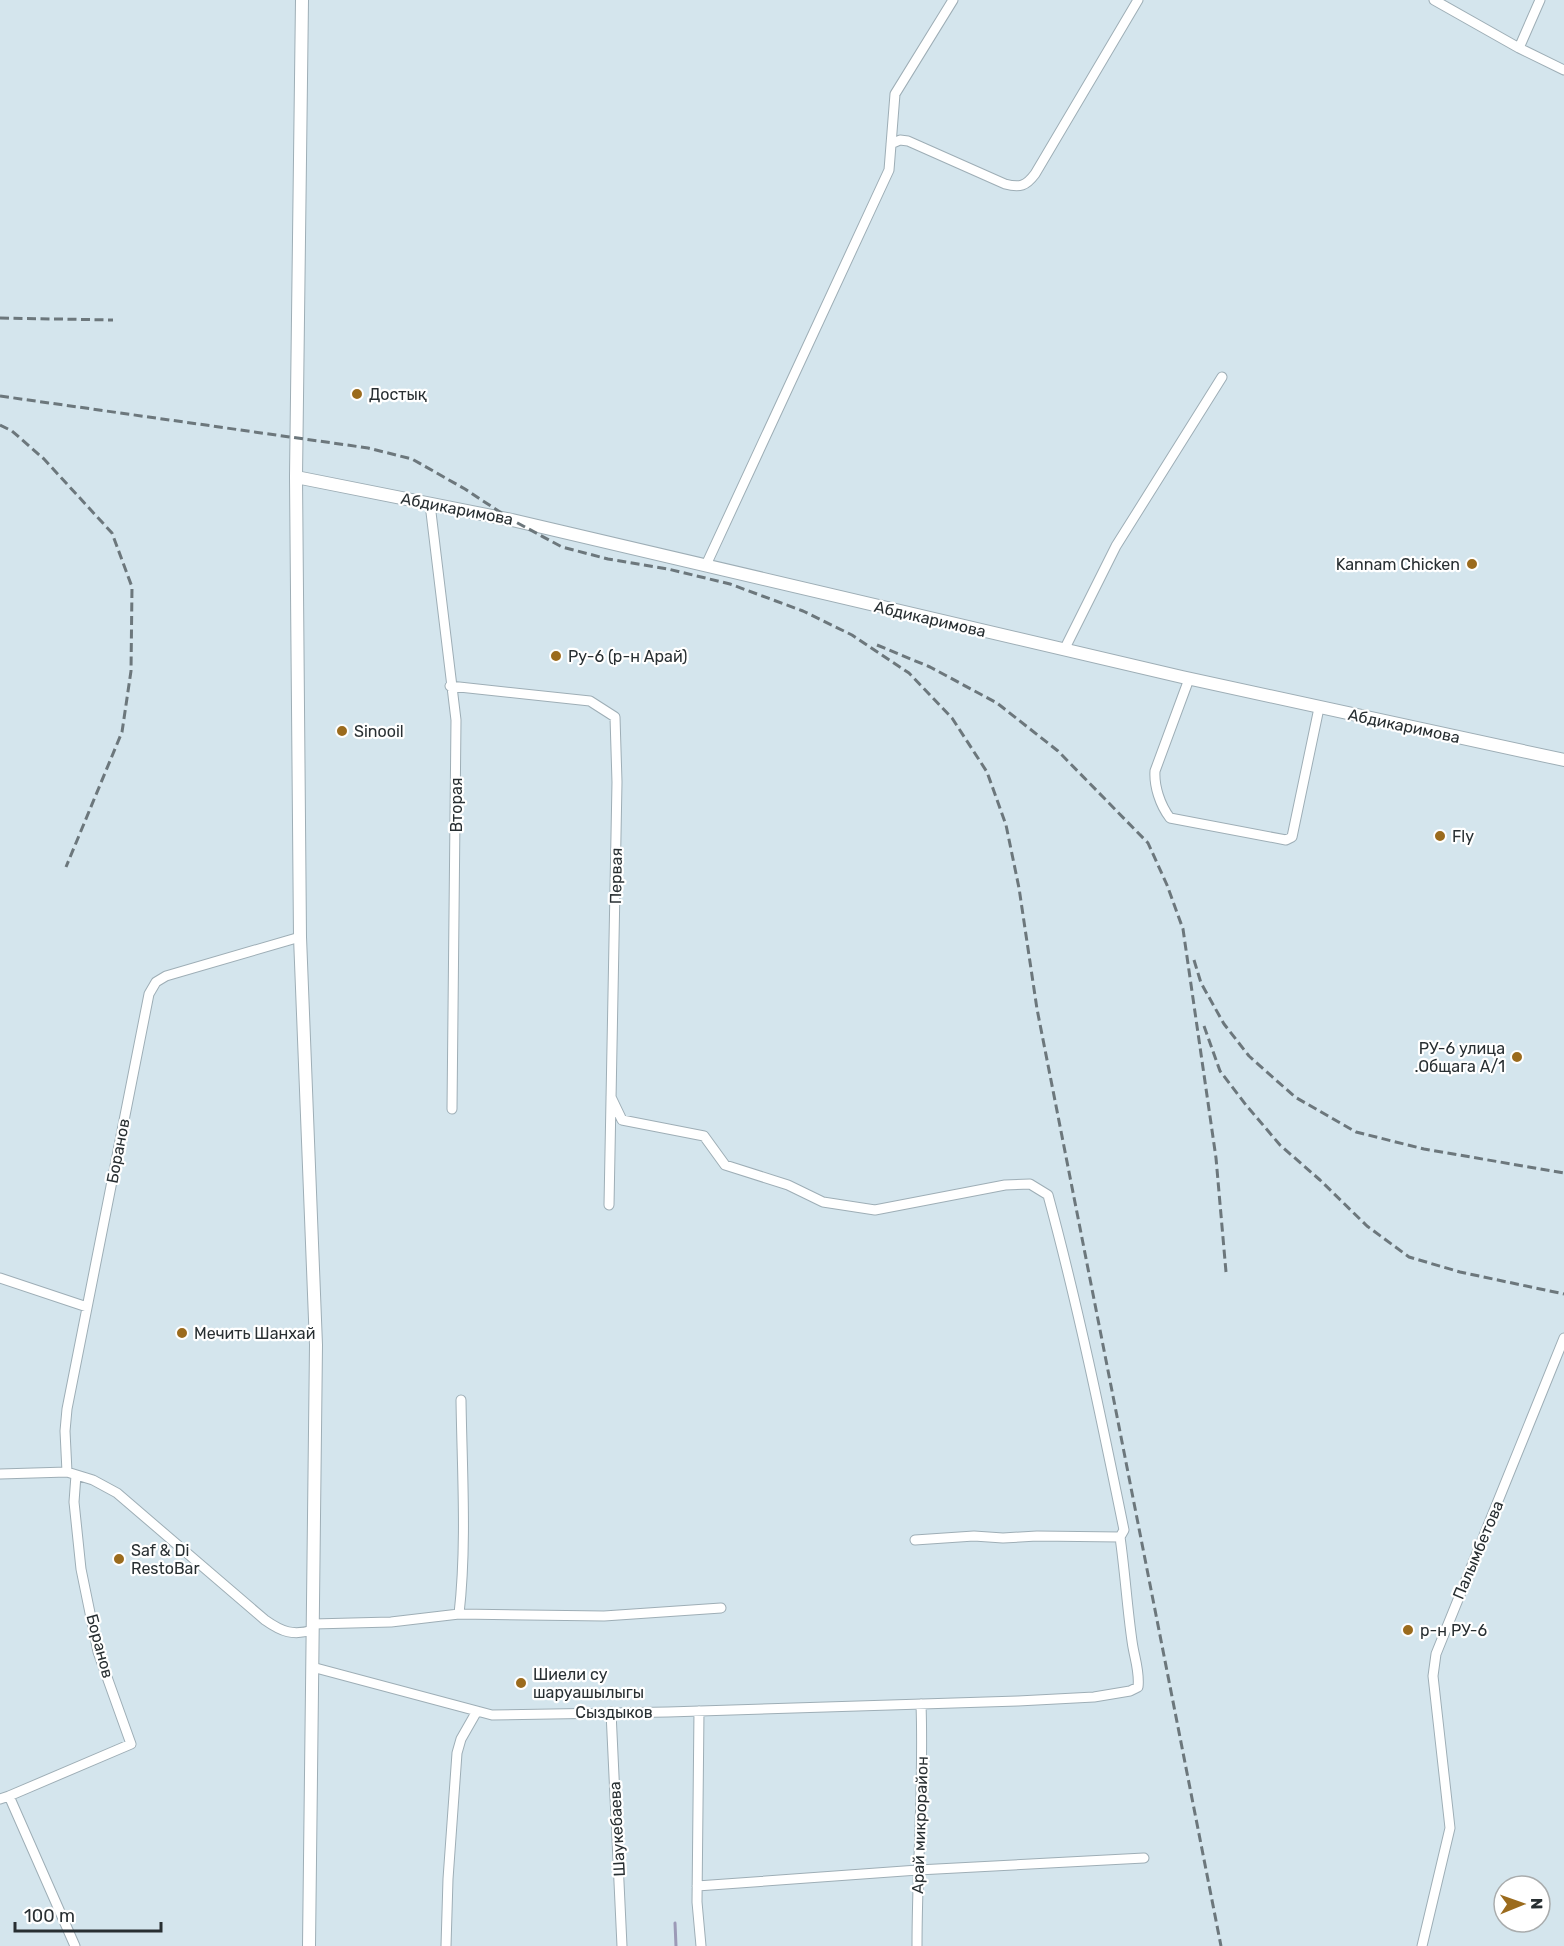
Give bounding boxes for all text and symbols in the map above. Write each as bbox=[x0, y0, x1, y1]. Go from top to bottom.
place label: Достық bbox=[369, 385, 427, 404]
marker: Достық bbox=[350, 387, 364, 401]
street label: Абдикаримова bbox=[399, 489, 515, 529]
place label: Kannam Chicken bbox=[1336, 555, 1460, 574]
marker: Kannam Chicken bbox=[1465, 557, 1479, 571]
street label: Абдикаримова bbox=[872, 597, 988, 641]
place label: Ру-6 (р-н Арай) bbox=[568, 647, 688, 666]
marker: Ру-6 (р-н Арай) bbox=[549, 649, 563, 663]
street label: Абдикаримова bbox=[1346, 705, 1462, 747]
place label: Sinooil bbox=[354, 722, 404, 741]
marker: Sinooil bbox=[335, 724, 349, 738]
street label: Вторая bbox=[447, 777, 466, 833]
place label: Fly bbox=[1452, 827, 1474, 846]
marker: Fly bbox=[1433, 829, 1447, 843]
street label: Первая bbox=[606, 848, 626, 904]
place label: РУ-6 улица .Общага А/1 bbox=[1414, 1039, 1505, 1076]
marker: РУ-6 улица .Общага А/1 bbox=[1510, 1050, 1524, 1064]
street label: Боранов bbox=[102, 1117, 134, 1185]
place label: Мечить Шанхай bbox=[194, 1324, 315, 1343]
marker: Мечить Шанхай bbox=[175, 1326, 189, 1340]
street label: Палымбетова bbox=[1449, 1498, 1507, 1602]
place label: Saf & Di RestoBar bbox=[131, 1541, 200, 1578]
marker: Saf & Di RestoBar bbox=[112, 1552, 126, 1566]
street label: Боранов bbox=[82, 1612, 118, 1680]
place label: р-н РУ-6 bbox=[1420, 1621, 1488, 1640]
marker: р-н РУ-6 bbox=[1401, 1623, 1415, 1637]
place label: Шиели су шаруашылыгы bbox=[533, 1665, 644, 1702]
marker: Шиели су шаруашылыгы bbox=[514, 1676, 528, 1690]
street label: Сыздыков bbox=[575, 1703, 653, 1722]
street label: Арай микрорайон bbox=[908, 1756, 932, 1894]
street label: Шаукебаева bbox=[605, 1781, 629, 1877]
north arrow bbox=[1492, 1874, 1552, 1934]
scale bar bbox=[15, 1895, 160, 1933]
text: N bbox=[1527, 1898, 1546, 1910]
text: 100 m bbox=[24, 1905, 75, 1927]

